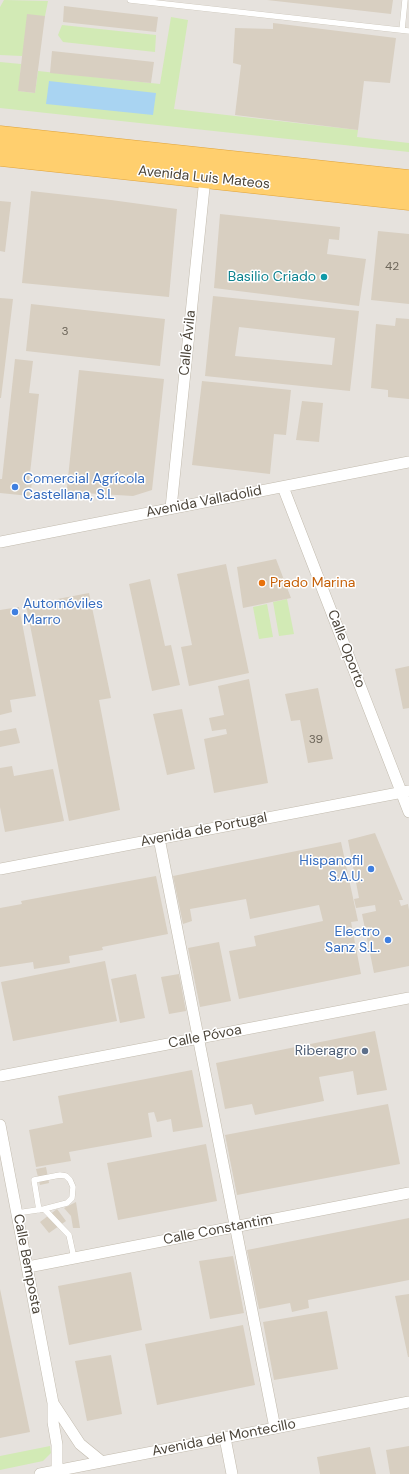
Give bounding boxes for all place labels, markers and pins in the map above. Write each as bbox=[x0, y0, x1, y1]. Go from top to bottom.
place label: Basilio Criado bbox=[228, 269, 316, 285]
marker: Basilio Criado bbox=[319, 272, 329, 282]
place label: Comercial Agrícola Castellana, S.L bbox=[23, 471, 145, 504]
marker: Comercial Agrícola Castellana, S.L bbox=[10, 482, 20, 492]
place label: Prado Marina bbox=[270, 575, 355, 591]
marker: Prado Marina bbox=[257, 578, 267, 588]
place label: Automóviles Marro bbox=[23, 596, 103, 628]
marker: Automóviles Marro bbox=[10, 607, 20, 617]
place label: Hispanofil S.A.U. bbox=[299, 853, 363, 886]
marker: Hispanofil S.A.U. bbox=[366, 864, 376, 874]
place label: Electro Sanz S.L. bbox=[325, 924, 380, 956]
marker: Electro Sanz S.L. bbox=[383, 935, 393, 945]
place label: Riberagro bbox=[295, 1043, 357, 1059]
marker: Riberagro bbox=[360, 1046, 370, 1056]

